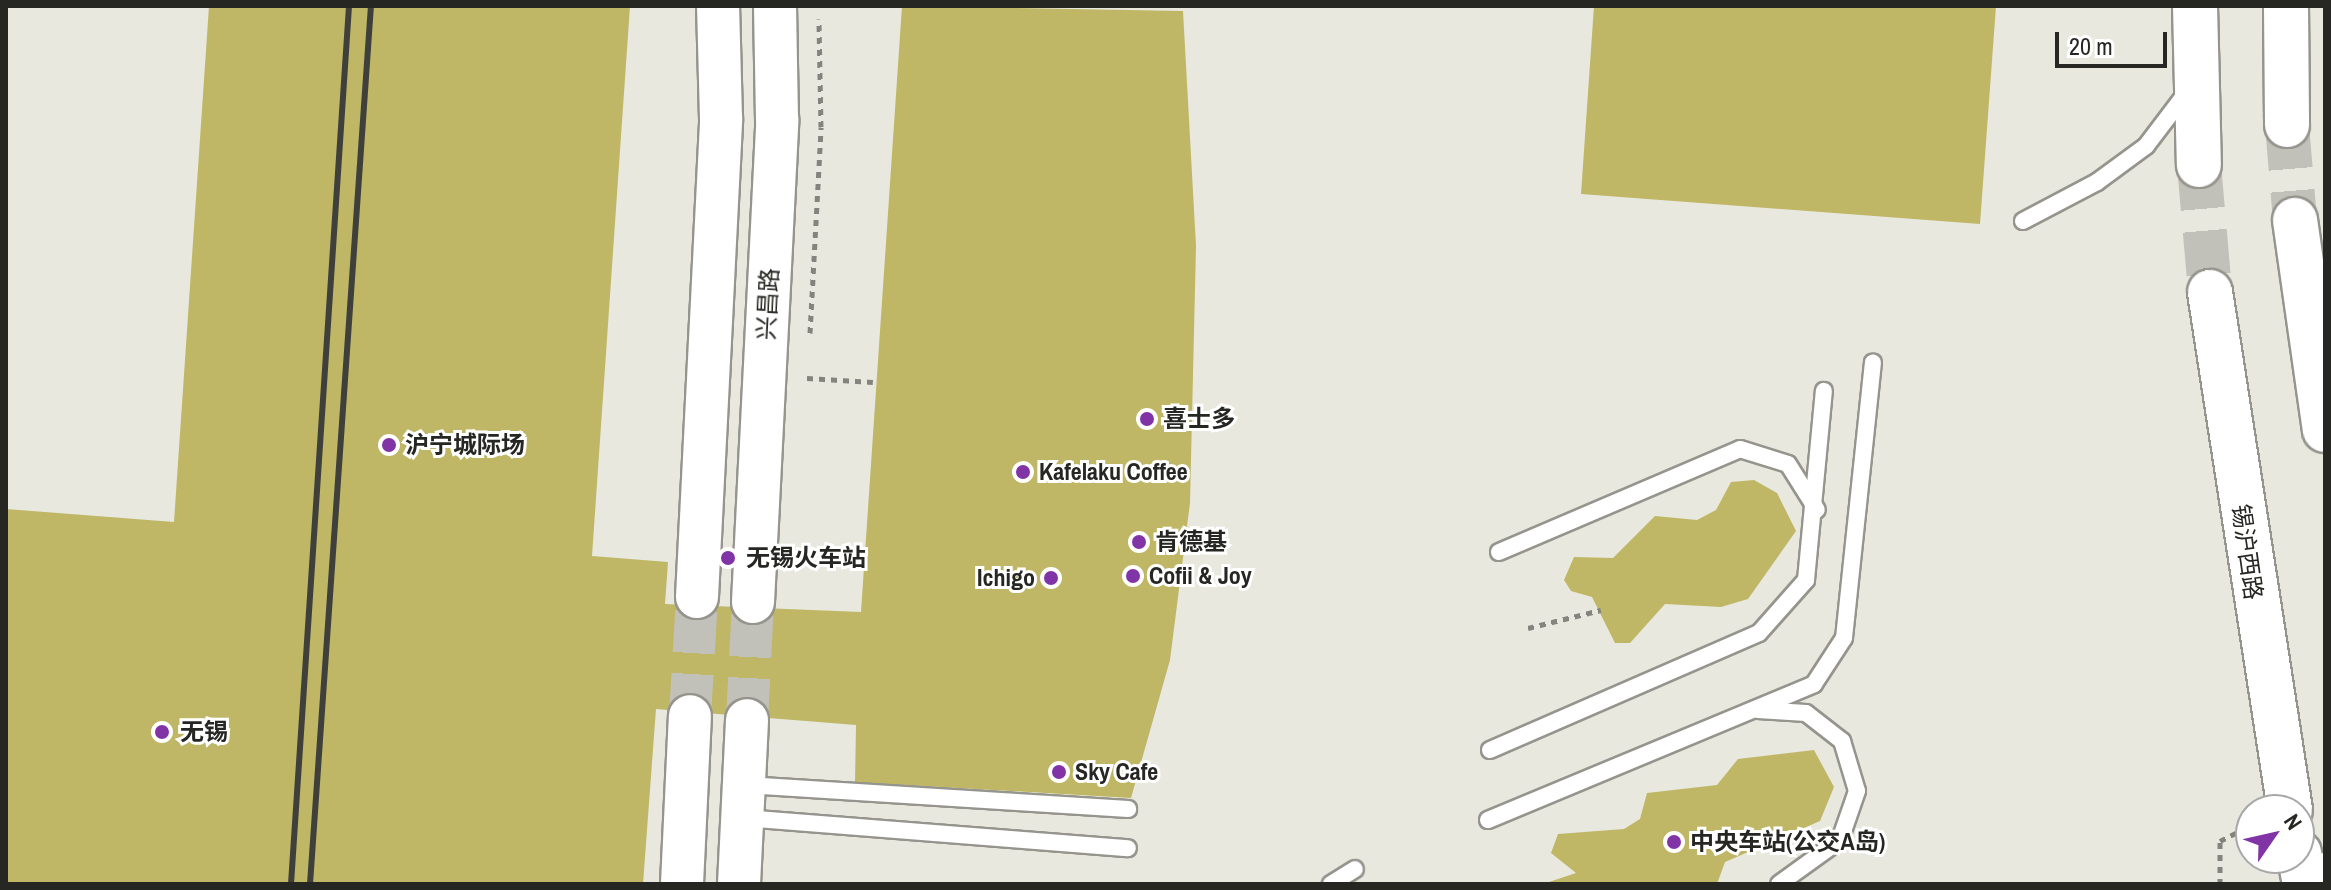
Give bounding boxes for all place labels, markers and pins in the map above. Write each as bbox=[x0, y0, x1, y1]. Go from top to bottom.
place label: 喜士多 bbox=[1163, 405, 1235, 433]
marker: 喜士多 bbox=[1138, 410, 1156, 428]
place label: 沪宁城际场 bbox=[405, 431, 525, 459]
marker: 沪宁城际场 bbox=[380, 436, 398, 454]
place label: Kafelaku Coffee bbox=[1039, 458, 1188, 486]
marker: Kafelaku Coffee bbox=[1014, 463, 1032, 481]
place label: 肯德基 bbox=[1155, 528, 1227, 556]
marker: 肯德基 bbox=[1130, 533, 1148, 551]
place label: 无锡火车站 bbox=[746, 544, 866, 572]
marker: 无锡火车站 bbox=[717, 547, 739, 569]
place label: Cofii & Joy bbox=[1149, 562, 1252, 590]
place label: Ichigo bbox=[977, 564, 1035, 592]
marker: Cofii & Joy bbox=[1124, 567, 1142, 585]
marker: Ichigo bbox=[1042, 569, 1060, 587]
place label: 无锡 bbox=[180, 718, 228, 746]
marker: 无锡 bbox=[151, 721, 173, 743]
place label: Sky Cafe bbox=[1075, 758, 1158, 786]
marker: Sky Cafe bbox=[1050, 763, 1068, 781]
place label: 中央车站(公交A岛) bbox=[1690, 828, 1885, 856]
marker: 中央车站(公交A岛) bbox=[1665, 833, 1683, 851]

